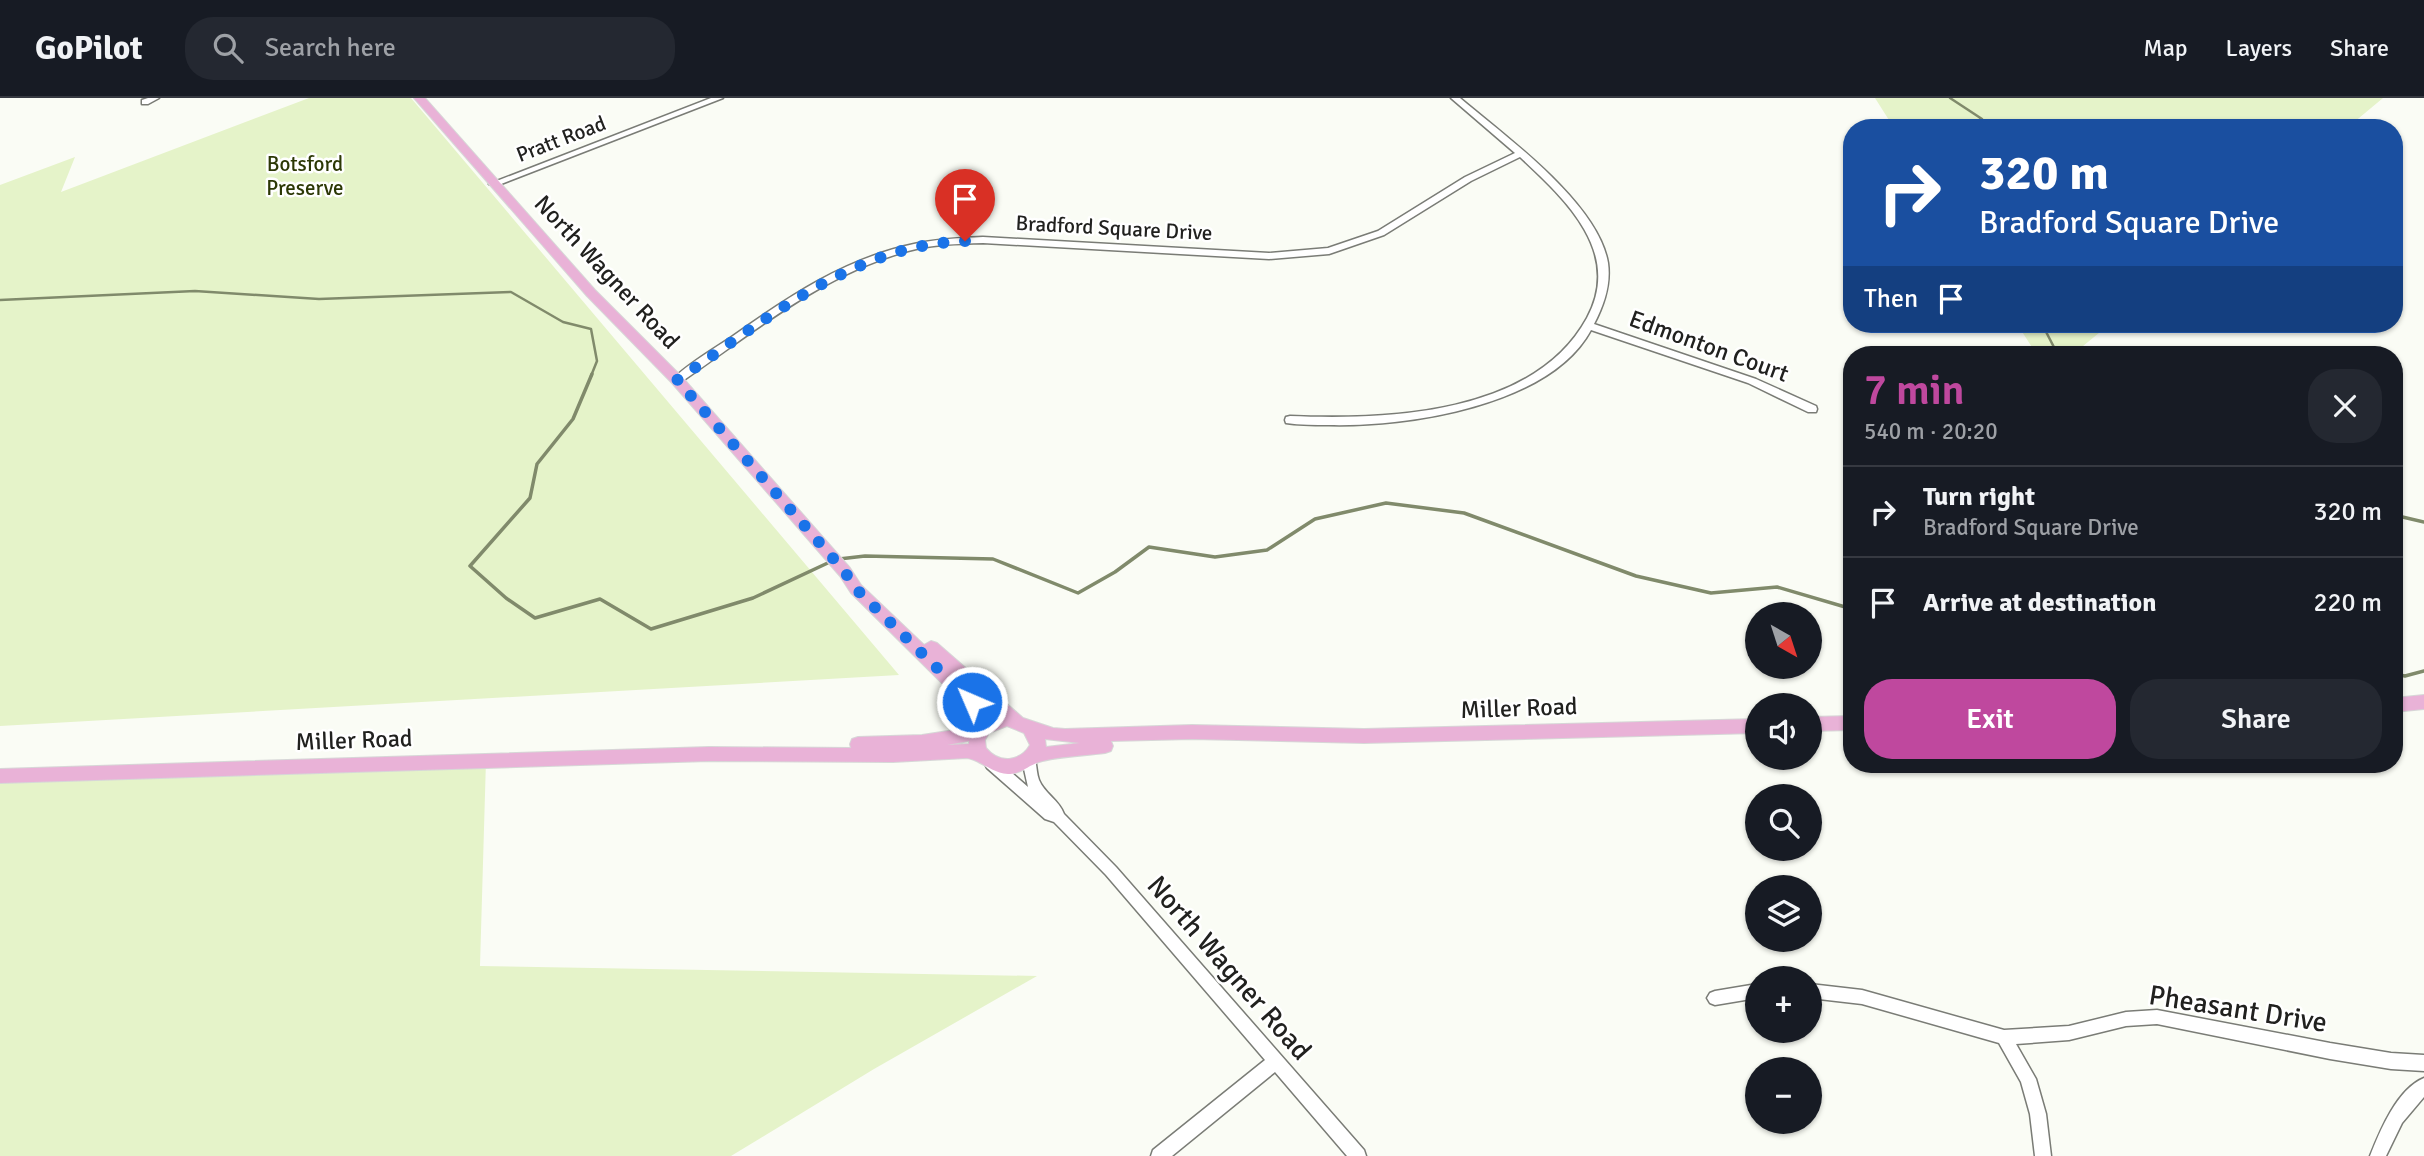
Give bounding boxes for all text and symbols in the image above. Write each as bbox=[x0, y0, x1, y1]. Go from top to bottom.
search box bbox=[185, 17, 675, 80]
text: GoPilot bbox=[35, 28, 143, 69]
icon: search bbox=[209, 29, 247, 67]
text: Search here bbox=[265, 32, 396, 64]
text: Map bbox=[2143, 33, 2188, 63]
text: Layers bbox=[2226, 33, 2292, 63]
text: Share bbox=[2330, 33, 2389, 63]
street label: Pratt Road bbox=[513, 110, 609, 168]
text: 320 m bbox=[1979, 143, 2109, 203]
icon: right bbox=[1864, 147, 1955, 238]
park label: Botsford Preserve bbox=[266, 151, 344, 201]
pin bbox=[935, 169, 995, 241]
icon: arrive bbox=[946, 180, 984, 218]
street label: North Wagner Road bbox=[528, 189, 686, 355]
text: Bradford Square Drive bbox=[1979, 203, 2279, 242]
street label: Bradford Square Drive bbox=[1015, 210, 1213, 246]
icon: arrive bbox=[1932, 280, 1970, 318]
text: Then bbox=[1864, 283, 1918, 315]
street label: Edmonton Court bbox=[1625, 303, 1793, 389]
text: 7 min bbox=[1864, 365, 1965, 416]
button: close bbox=[2308, 369, 2382, 443]
text: 540 m · 20:20 bbox=[1864, 417, 1998, 446]
text: Turn right bbox=[1923, 481, 2035, 513]
icon: right bbox=[1864, 493, 1902, 531]
text: 320 m bbox=[2313, 496, 2382, 528]
text: Bradford Square Drive bbox=[1923, 513, 2139, 542]
icon: arrive bbox=[1864, 584, 1902, 622]
text: Arrive at destination bbox=[1923, 587, 2156, 619]
text: 220 m bbox=[2313, 587, 2382, 619]
north arrow bbox=[1745, 602, 1822, 679]
map controls bbox=[1745, 602, 1822, 1134]
position arrow bbox=[935, 665, 1009, 739]
button: Exit bbox=[1864, 679, 2116, 759]
button: Share bbox=[2130, 679, 2382, 759]
street label: Miller Road bbox=[1460, 691, 1578, 725]
button: sound bbox=[1745, 693, 1822, 770]
street label: Miller Road bbox=[295, 723, 413, 757]
button: search bbox=[1745, 784, 1822, 861]
street label: North Wagner Road bbox=[1140, 869, 1318, 1067]
button: layers bbox=[1745, 875, 1822, 952]
button: + bbox=[1745, 966, 1822, 1043]
street label: Pheasant Drive bbox=[2147, 978, 2329, 1040]
button: − bbox=[1745, 1057, 1822, 1134]

